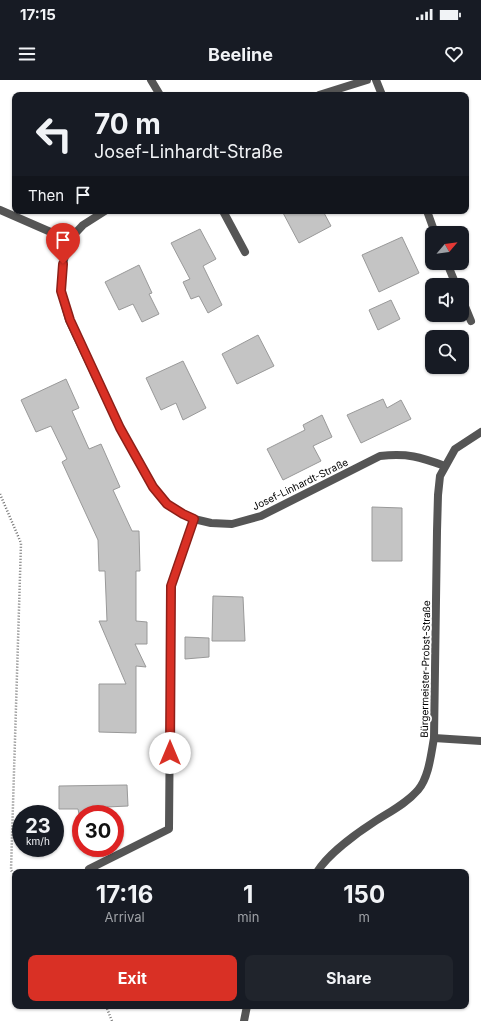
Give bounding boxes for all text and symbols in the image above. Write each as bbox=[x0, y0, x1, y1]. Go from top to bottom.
text: 17:15 bbox=[20, 5, 56, 24]
icon: menu bbox=[16, 43, 38, 65]
icon: heart bbox=[443, 43, 465, 65]
text: Beeline bbox=[208, 44, 273, 65]
text: 70 m bbox=[94, 107, 161, 141]
icon: left bbox=[28, 108, 80, 160]
text: Josef-Linhardt-Straße bbox=[94, 141, 283, 162]
icon: arrive bbox=[72, 184, 94, 206]
text: Then bbox=[28, 186, 64, 205]
pin bbox=[46, 223, 80, 264]
north arrow bbox=[425, 226, 469, 270]
map controls bbox=[425, 226, 469, 374]
icon: arrive bbox=[52, 229, 74, 251]
button: sound bbox=[425, 278, 469, 322]
button: search bbox=[425, 330, 469, 374]
street label: Josef-Linhardt-Straße bbox=[250, 456, 350, 512]
street label: Bürgermeister-Probst-Straße bbox=[418, 600, 432, 738]
position arrow bbox=[149, 732, 191, 774]
speed limit sign: 30 bbox=[72, 805, 124, 857]
text: 23 bbox=[25, 814, 51, 838]
text: km/h bbox=[26, 835, 50, 847]
text: 17:16 bbox=[96, 880, 153, 909]
text: 1 bbox=[243, 880, 253, 909]
text: 150 bbox=[343, 880, 385, 909]
text: Arrival bbox=[105, 909, 145, 925]
text: min bbox=[237, 909, 259, 925]
text: m bbox=[358, 909, 370, 925]
button: Exit bbox=[28, 955, 237, 1001]
button: Share bbox=[245, 955, 453, 1001]

